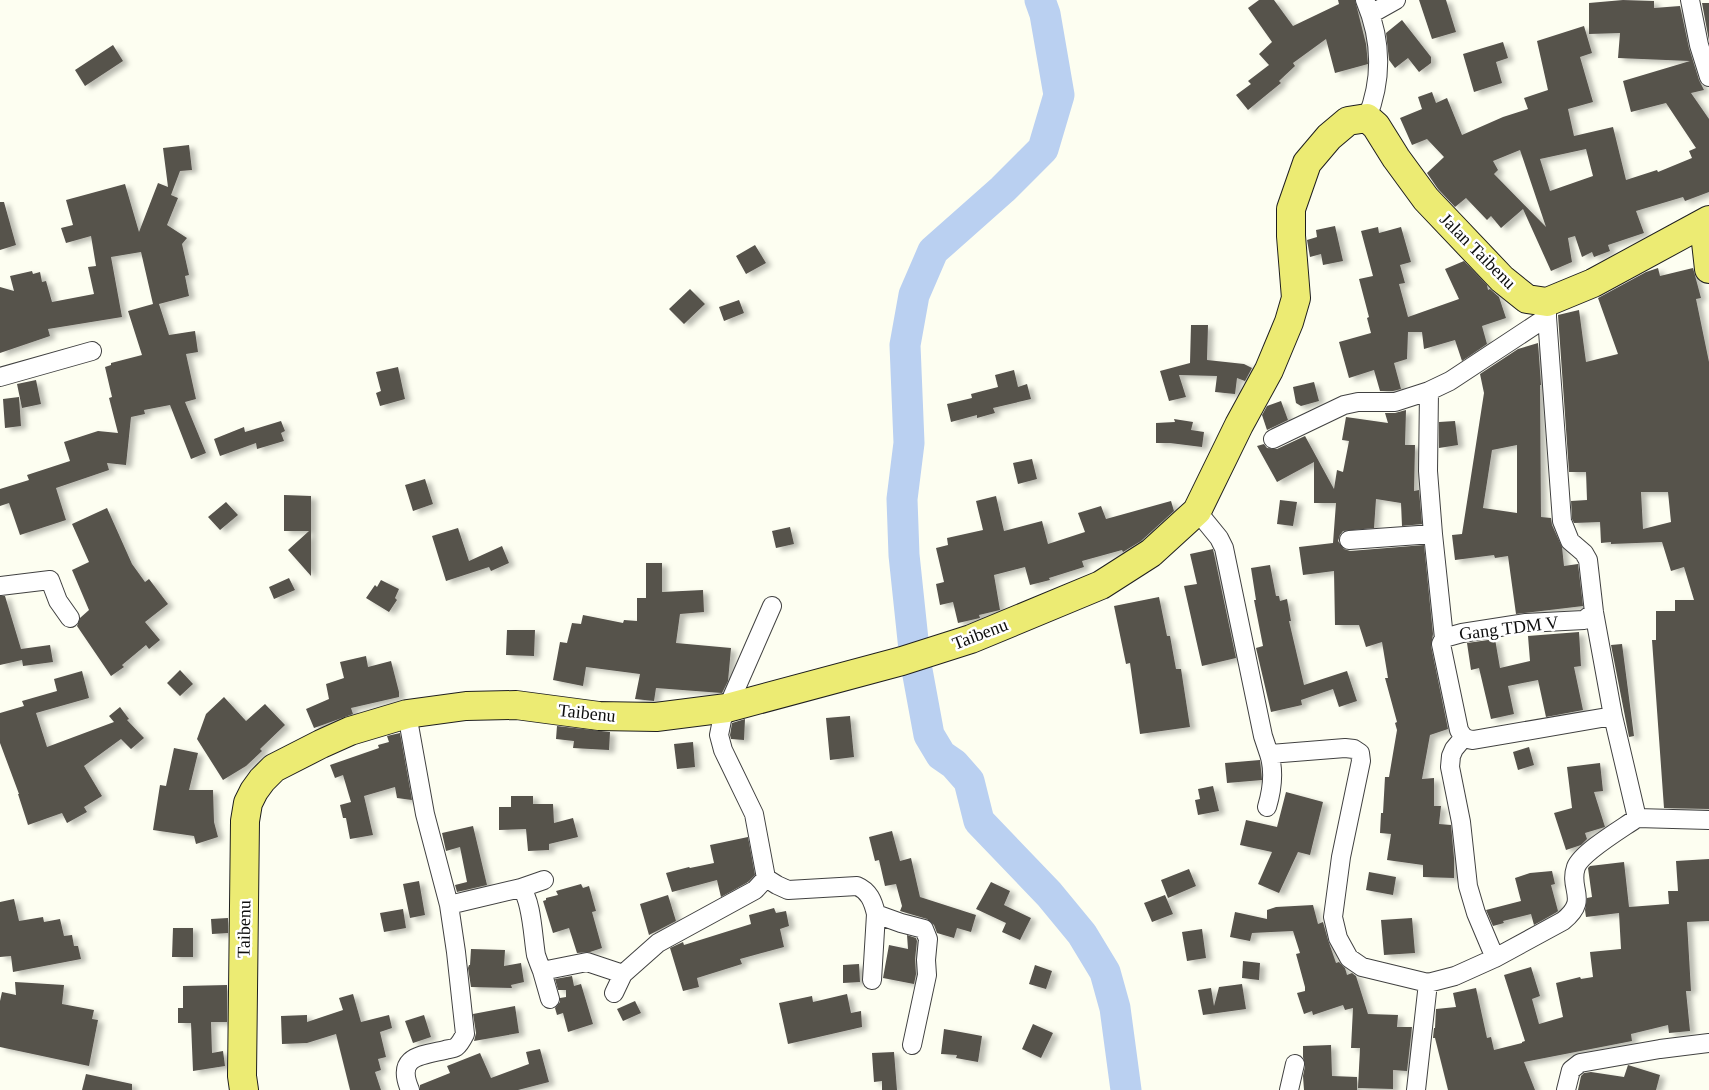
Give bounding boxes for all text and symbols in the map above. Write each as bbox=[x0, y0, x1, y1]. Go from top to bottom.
street label: Jalan Taibenu bbox=[1436, 209, 1520, 293]
street label: Gang TDM V bbox=[1458, 612, 1560, 644]
street label: Taibenu bbox=[949, 614, 1011, 654]
street label: Taibenu bbox=[557, 700, 617, 726]
street label: Taibenu bbox=[233, 900, 255, 958]

